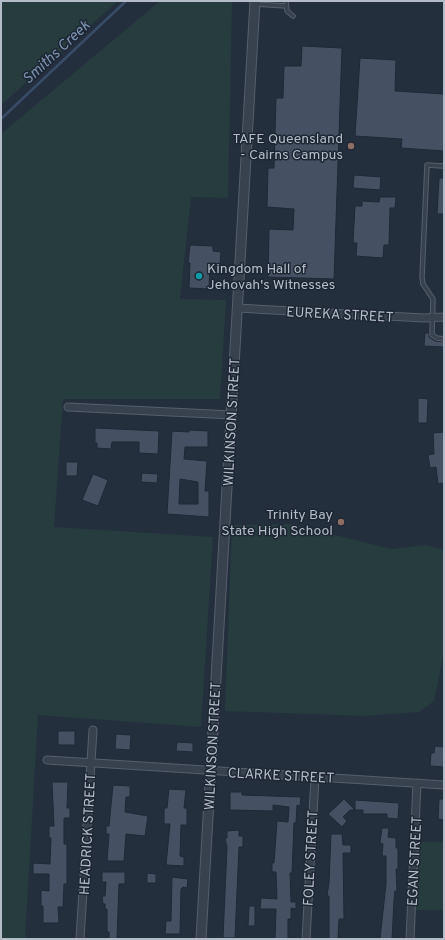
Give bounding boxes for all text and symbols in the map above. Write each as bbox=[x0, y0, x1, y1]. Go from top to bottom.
water label: Smiths Creek bbox=[19, 17, 95, 89]
place label: TAFE Queensland - Cairns Campus bbox=[233, 131, 343, 164]
marker: TAFE Queensland - Cairns Campus bbox=[346, 141, 356, 151]
place label: Kingdom Hall of Jehovah's Witnesses bbox=[207, 261, 335, 294]
marker: Kingdom Hall of Jehovah's Witnesses bbox=[194, 271, 204, 281]
street label: EUREKA STREET bbox=[286, 304, 394, 327]
street label: WILKINSON STREET bbox=[221, 357, 244, 487]
place label: Trinity Bay State High School bbox=[221, 507, 333, 540]
marker: Trinity Bay State High School bbox=[336, 517, 346, 527]
street label: WILKINSON STREET bbox=[202, 681, 225, 811]
street label: CLARKE STREET bbox=[227, 765, 335, 788]
street label: HEADRICK STREET bbox=[77, 773, 100, 895]
street label: FOLEY STREET bbox=[300, 810, 323, 907]
street label: EGAN STREET bbox=[405, 816, 426, 907]

